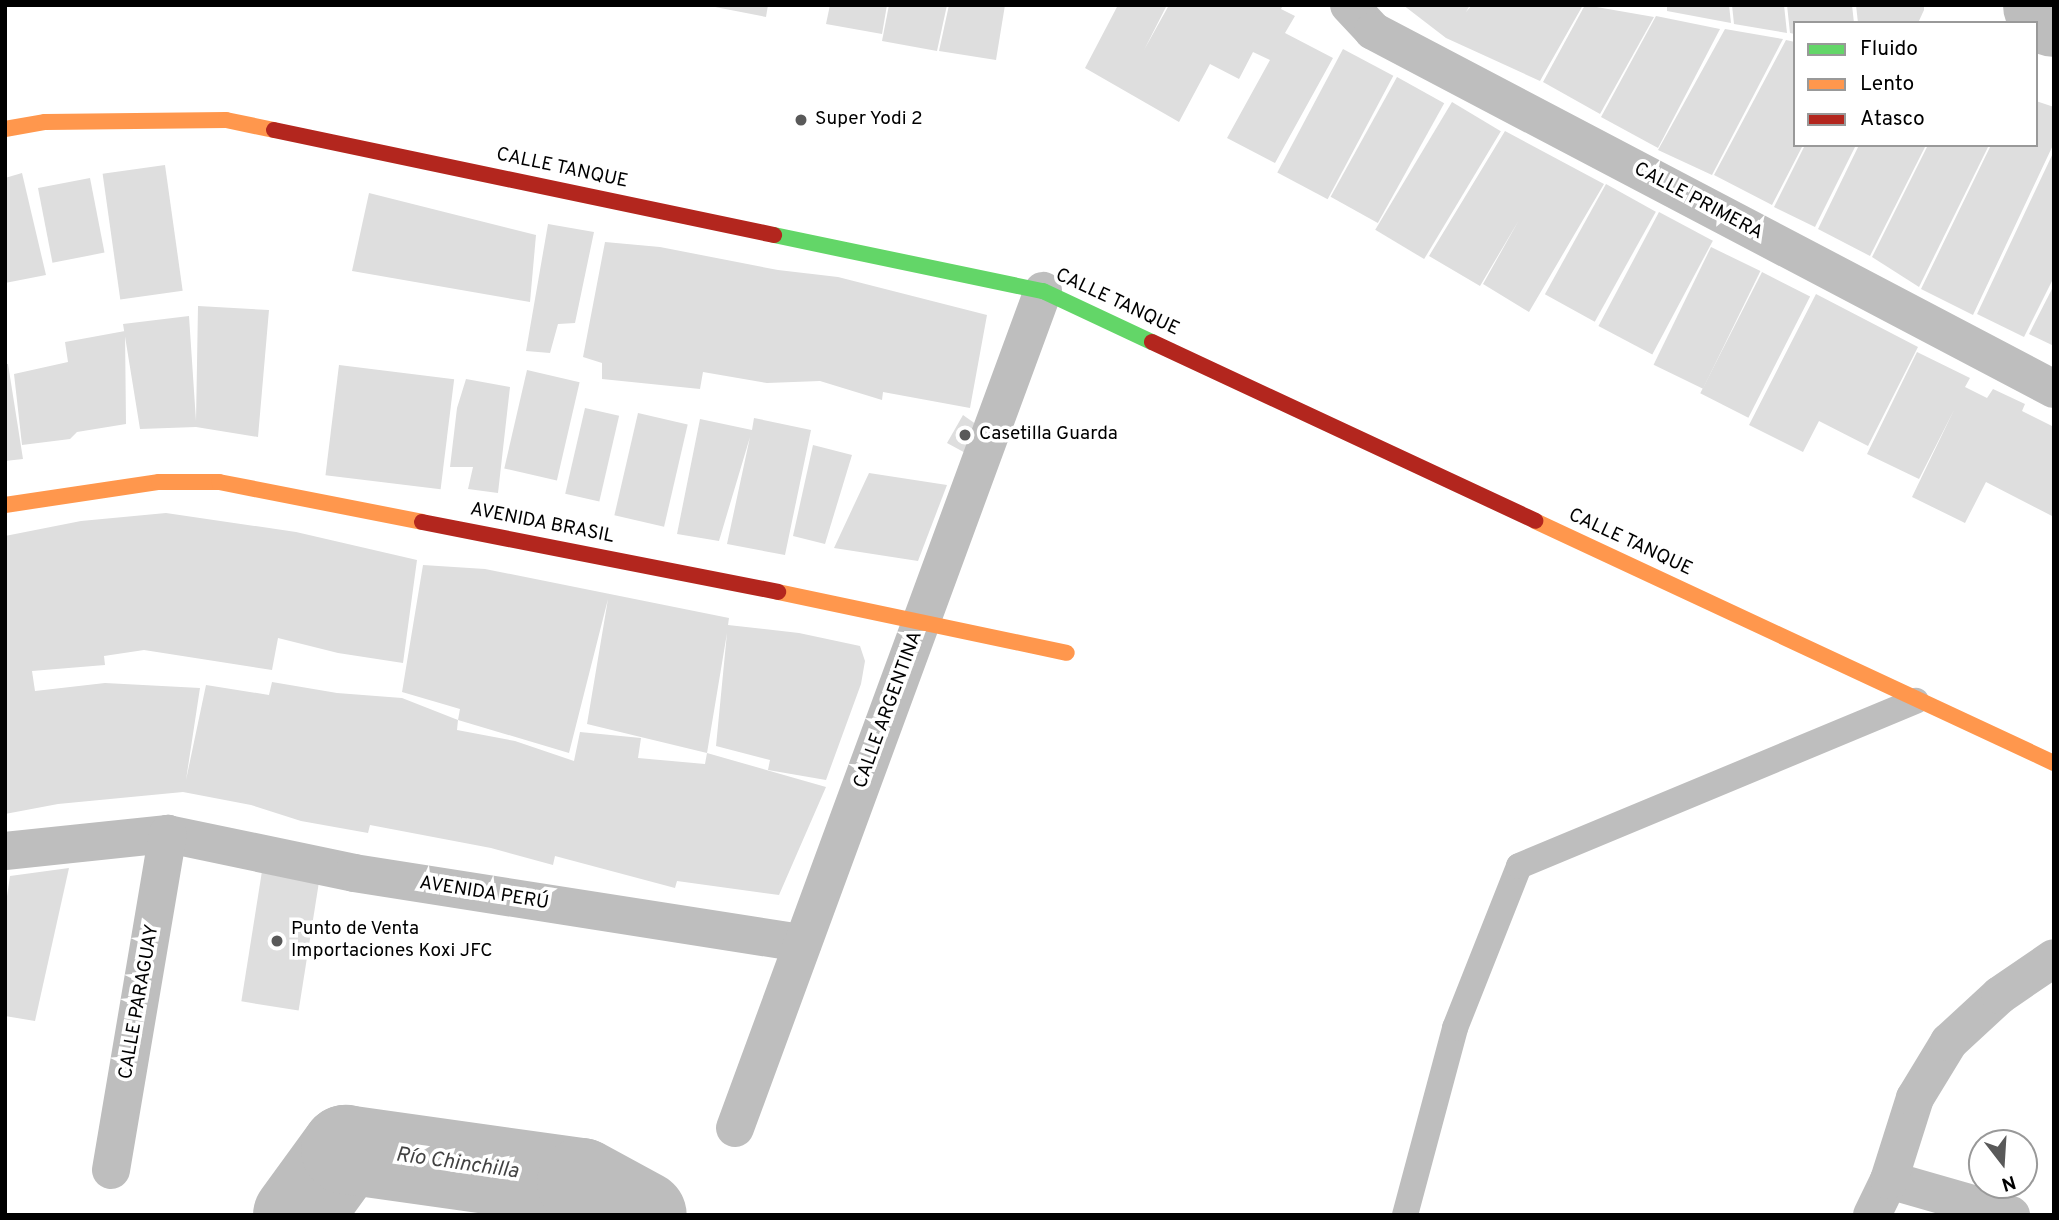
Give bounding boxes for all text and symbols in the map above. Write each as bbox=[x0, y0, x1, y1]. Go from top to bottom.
legend bbox=[1793, 21, 2038, 147]
text: Fluido bbox=[1860, 36, 1918, 63]
text: Lento bbox=[1860, 71, 1914, 98]
text: Atasco bbox=[1860, 106, 1925, 133]
place label: Super Yodi 2 bbox=[815, 109, 923, 131]
marker: Super Yodi 2 bbox=[793, 112, 809, 128]
street label: CALLE TANQUE bbox=[494, 144, 630, 194]
street label: CALLE PRIMERA bbox=[1630, 158, 1766, 246]
street label: CALLE TANQUE bbox=[1051, 264, 1183, 342]
place label: Casetilla Guarda bbox=[979, 424, 1118, 446]
marker: Casetilla Guarda bbox=[957, 427, 973, 443]
street label: AVENIDA BRASIL bbox=[468, 499, 616, 549]
street label: CALLE TANQUE bbox=[1564, 504, 1696, 582]
street label: CALLE ARGENTINA bbox=[850, 628, 928, 792]
street label: AVENIDA PERÚ bbox=[417, 872, 551, 916]
place label: Punto de Venta Importaciones Koxi JFC bbox=[291, 919, 493, 963]
street label: CALLE PARAGUAY bbox=[115, 923, 165, 1081]
marker: Punto de Venta Importaciones Koxi JFC bbox=[269, 933, 285, 949]
north arrow bbox=[1968, 1129, 2038, 1199]
water label: Río Chinchilla bbox=[394, 1143, 520, 1185]
text: N bbox=[1999, 1169, 2019, 1196]

